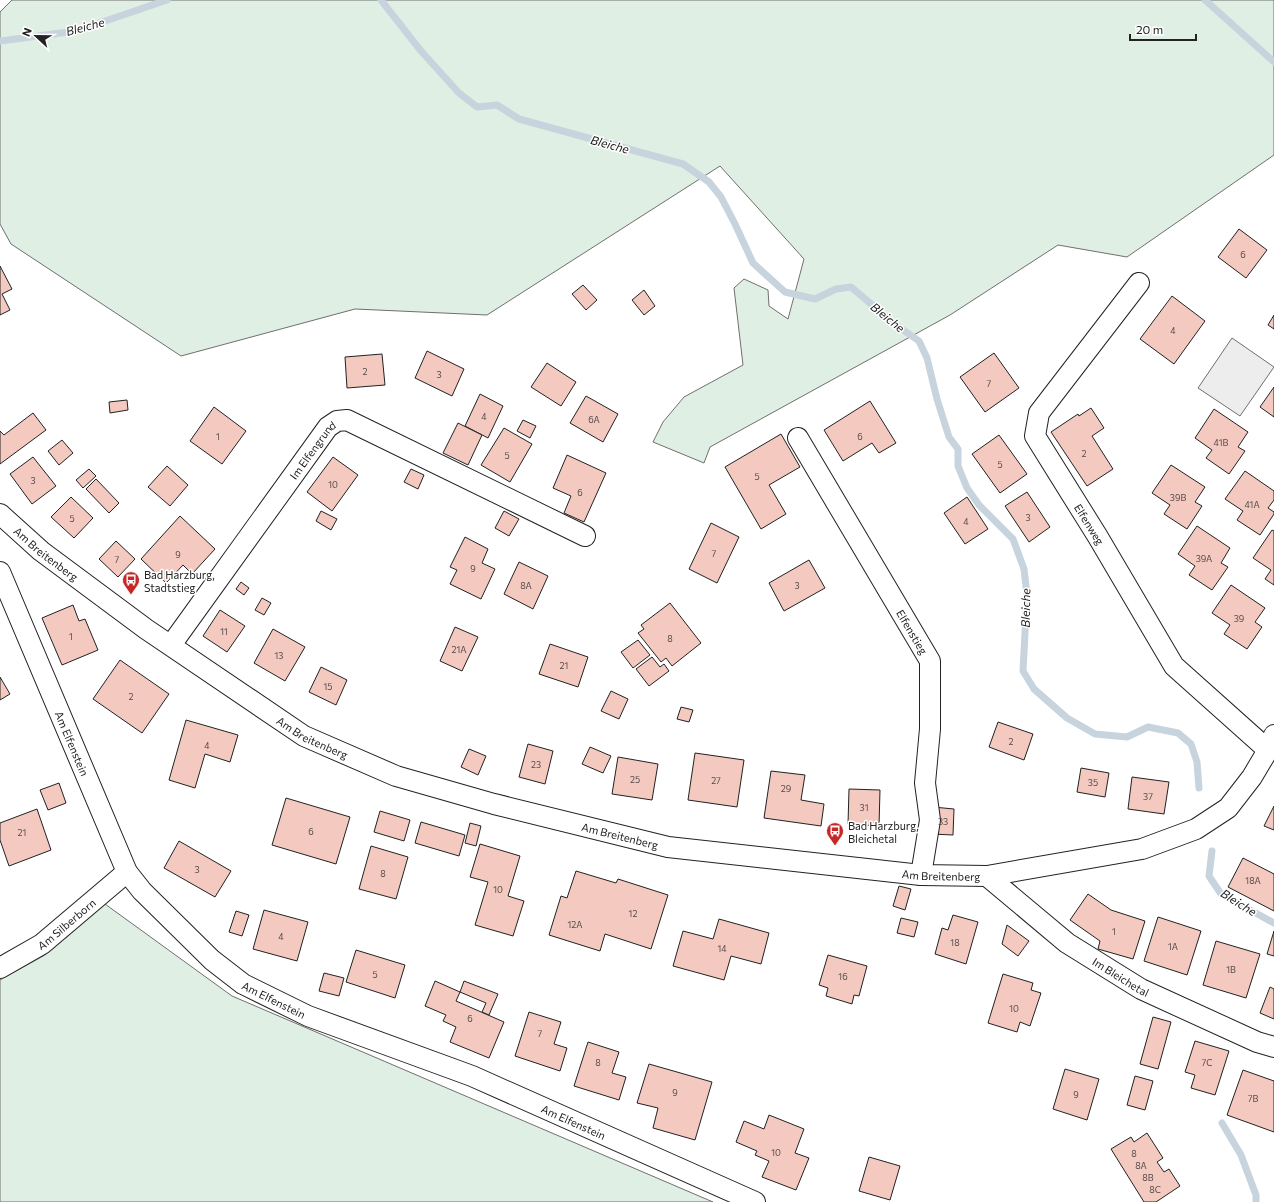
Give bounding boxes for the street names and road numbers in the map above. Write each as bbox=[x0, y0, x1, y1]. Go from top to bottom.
street label: Im Elfengrund bbox=[286, 418, 338, 481]
street label: Elfenweg bbox=[1072, 501, 1107, 547]
street label: Am Breitenberg bbox=[12, 524, 81, 583]
street label: Elfenstieg bbox=[894, 607, 931, 656]
street label: Am Elfenstein bbox=[53, 709, 92, 778]
street label: Am Breitenberg bbox=[275, 713, 350, 761]
street label: Am Breitenberg bbox=[580, 819, 660, 851]
street label: Am Breitenberg bbox=[901, 866, 981, 882]
street label: Am Silberborn bbox=[35, 895, 98, 952]
street label: Im Bleichetal bbox=[1090, 954, 1151, 998]
street label: Am Elfenstein bbox=[240, 978, 308, 1020]
street label: Am Elfenstein bbox=[540, 1101, 608, 1141]

